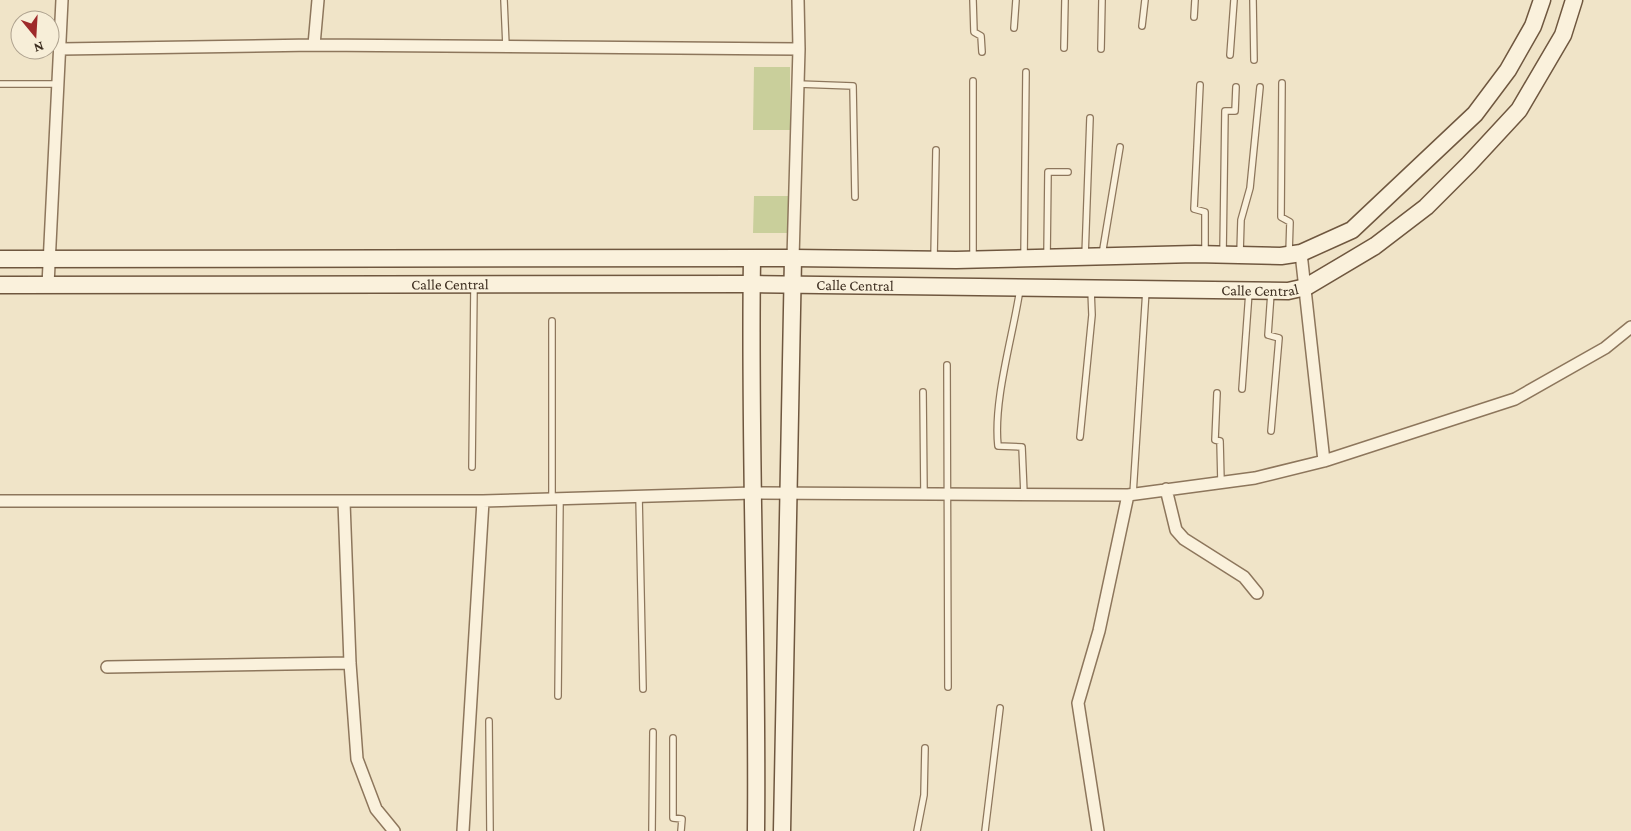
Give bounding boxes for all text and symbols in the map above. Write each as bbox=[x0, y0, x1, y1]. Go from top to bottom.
north arrow bbox=[10, 10, 60, 60]
text: N bbox=[32, 38, 46, 57]
street label: Calle Central bbox=[411, 276, 489, 292]
street label: Calle Central bbox=[816, 277, 894, 294]
street label: Calle Central bbox=[1221, 281, 1300, 299]

